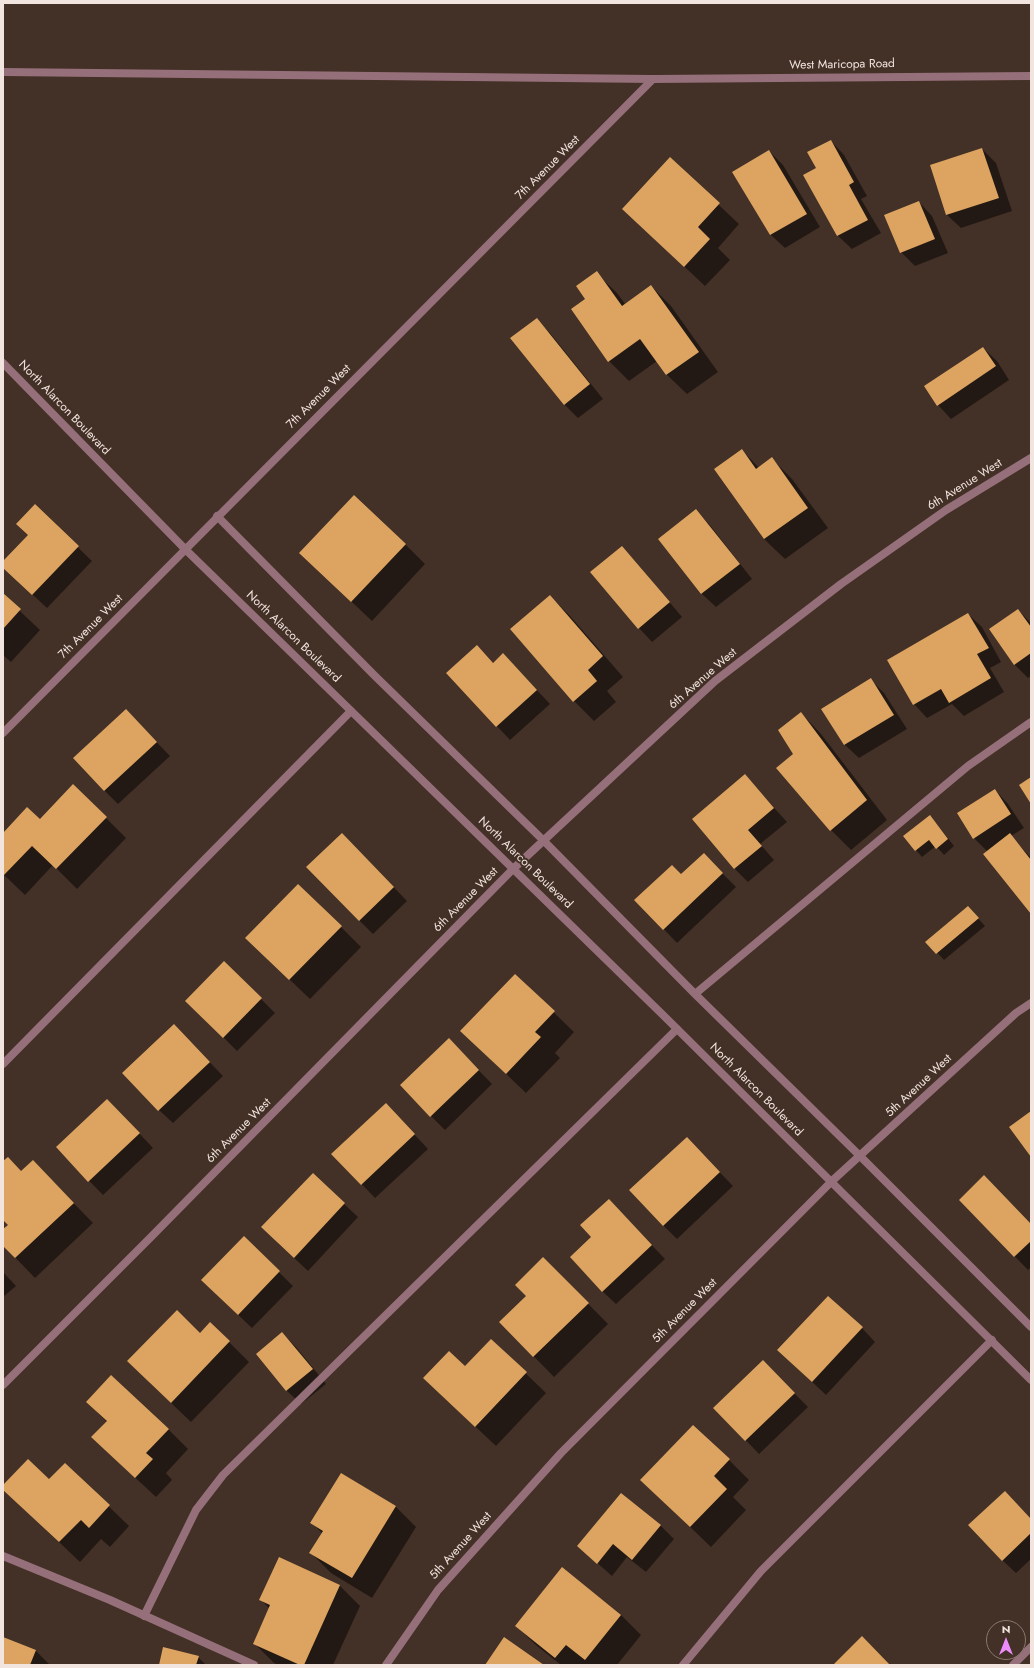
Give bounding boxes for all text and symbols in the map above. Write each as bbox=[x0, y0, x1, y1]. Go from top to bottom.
street label: West Maricopa Road bbox=[789, 57, 895, 73]
street label: 7th Avenue West bbox=[513, 133, 583, 203]
street label: North Alarcon Boulevard bbox=[15, 358, 113, 458]
street label: 7th Avenue West bbox=[284, 362, 354, 432]
street label: 6th Avenue West bbox=[925, 456, 1005, 514]
street label: North Alarcon Boulevard bbox=[243, 588, 343, 686]
street label: 7th Avenue West bbox=[56, 592, 126, 662]
street label: 6th Avenue West bbox=[666, 646, 740, 712]
street label: North Alarcon Boulevard bbox=[475, 814, 575, 912]
street label: 6th Avenue West bbox=[431, 865, 501, 935]
street label: North Alarcon Boulevard bbox=[706, 1040, 806, 1140]
street label: 5th Avenue West bbox=[883, 1052, 955, 1120]
street label: 6th Avenue West bbox=[204, 1096, 274, 1166]
street label: 5th Avenue West bbox=[650, 1276, 720, 1346]
street label: 5th Avenue West bbox=[427, 1509, 495, 1583]
north arrow bbox=[986, 1620, 1026, 1660]
text: N bbox=[1002, 1621, 1010, 1637]

